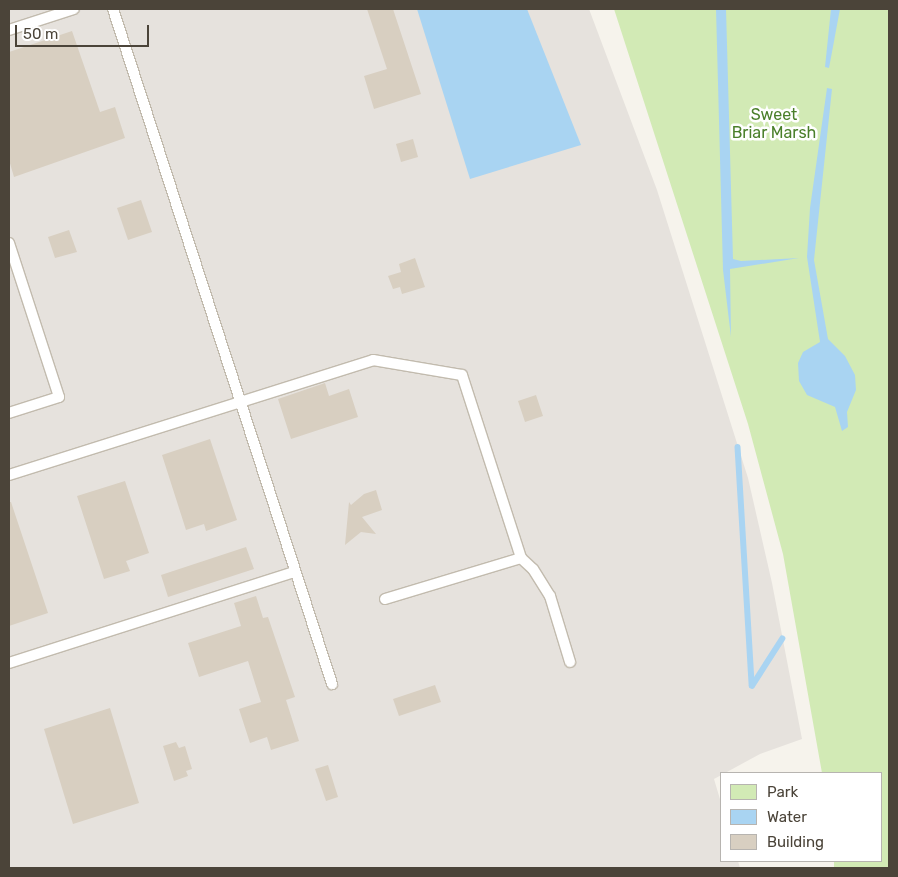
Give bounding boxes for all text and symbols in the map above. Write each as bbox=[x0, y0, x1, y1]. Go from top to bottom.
scale bar bbox=[18, 15, 151, 47]
text: 50 m bbox=[23, 25, 58, 43]
park label: Sweet Briar Marsh bbox=[732, 105, 816, 143]
legend bbox=[720, 772, 883, 862]
text: Park bbox=[767, 783, 798, 801]
text: Water bbox=[767, 808, 807, 826]
text: Building bbox=[767, 833, 824, 851]

